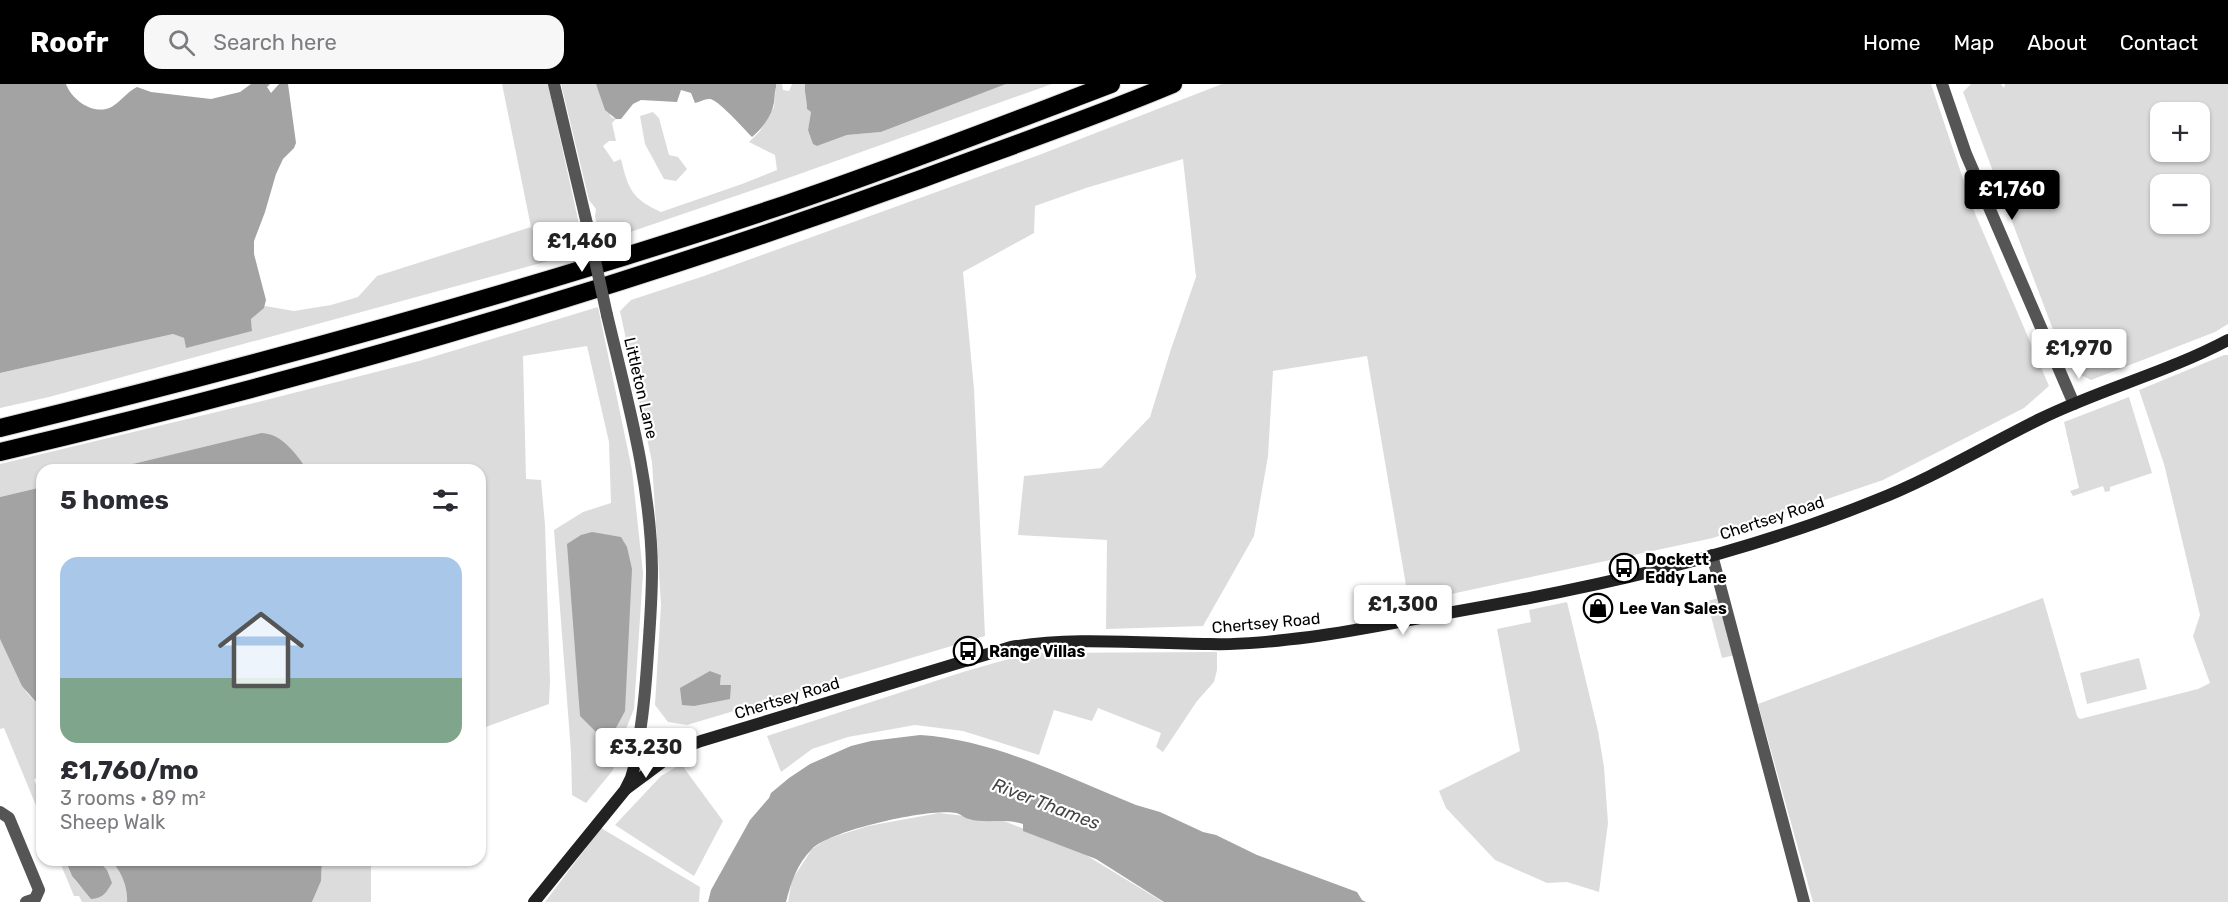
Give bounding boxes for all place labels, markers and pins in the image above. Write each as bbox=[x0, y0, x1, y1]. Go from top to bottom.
pin: £1,760 bbox=[1963, 170, 2061, 221]
pin: £1,460 bbox=[533, 222, 631, 273]
pin: £1,970 bbox=[2030, 329, 2128, 380]
place label: Dockett Eddy Lane bbox=[1645, 550, 1727, 587]
bus stop icon: Dockett Eddy Lane bbox=[1608, 552, 1640, 584]
pin: £1,300 bbox=[1354, 585, 1452, 636]
shop icon: Lee Van Sales bbox=[1582, 592, 1614, 624]
place label: Lee Van Sales bbox=[1619, 599, 1727, 618]
bus stop icon: Range Villas bbox=[952, 635, 984, 667]
place label: Range Villas bbox=[989, 642, 1086, 661]
pin: £3,230 bbox=[597, 728, 695, 779]

